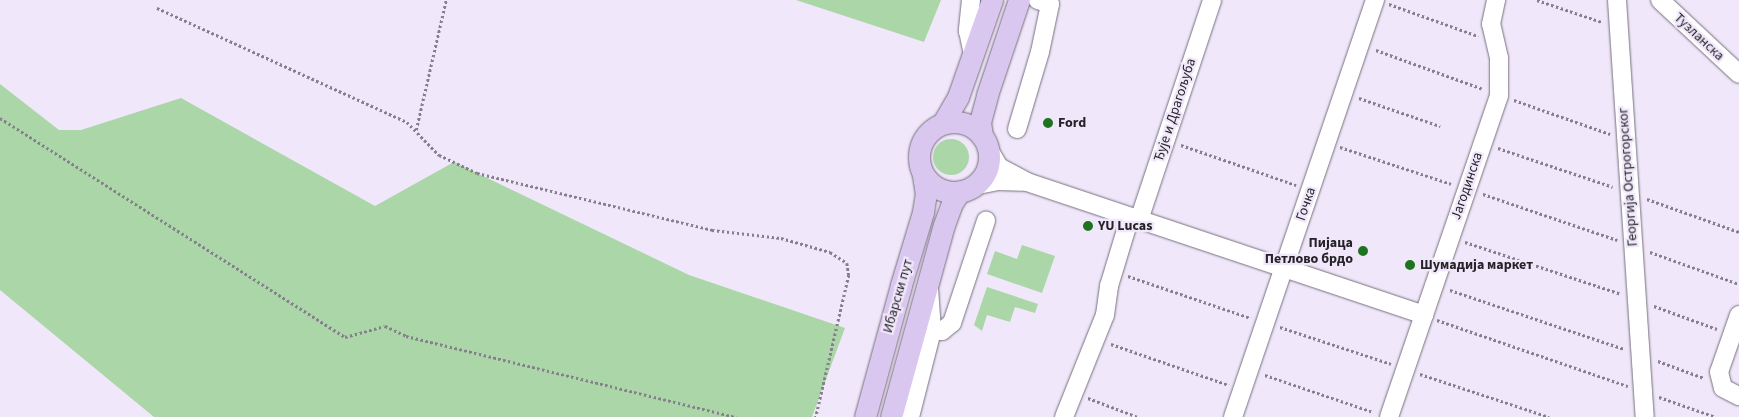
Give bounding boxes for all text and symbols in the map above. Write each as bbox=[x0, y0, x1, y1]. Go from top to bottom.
street label: Тузланска bbox=[1670, 10, 1728, 64]
street label: Ђује и Драгољуба bbox=[1150, 56, 1200, 164]
street label: Георгија Острогорског bbox=[1615, 107, 1641, 247]
place label: Ford bbox=[1058, 115, 1086, 131]
marker: Ford bbox=[1042, 117, 1054, 129]
street label: Јагодинска bbox=[1448, 150, 1486, 222]
street label: Гочка bbox=[1293, 185, 1319, 223]
place label: YU Lucas bbox=[1098, 218, 1152, 234]
marker: YU Lucas bbox=[1082, 220, 1094, 232]
place label: Пијаца Петлово брдо bbox=[1265, 235, 1353, 268]
marker: Пијаца Петлово брдо bbox=[1357, 245, 1369, 257]
street label: Ибарски пут bbox=[879, 257, 917, 335]
place label: Шумадија маркет bbox=[1420, 257, 1533, 273]
marker: Шумадија маркет bbox=[1404, 259, 1416, 271]

